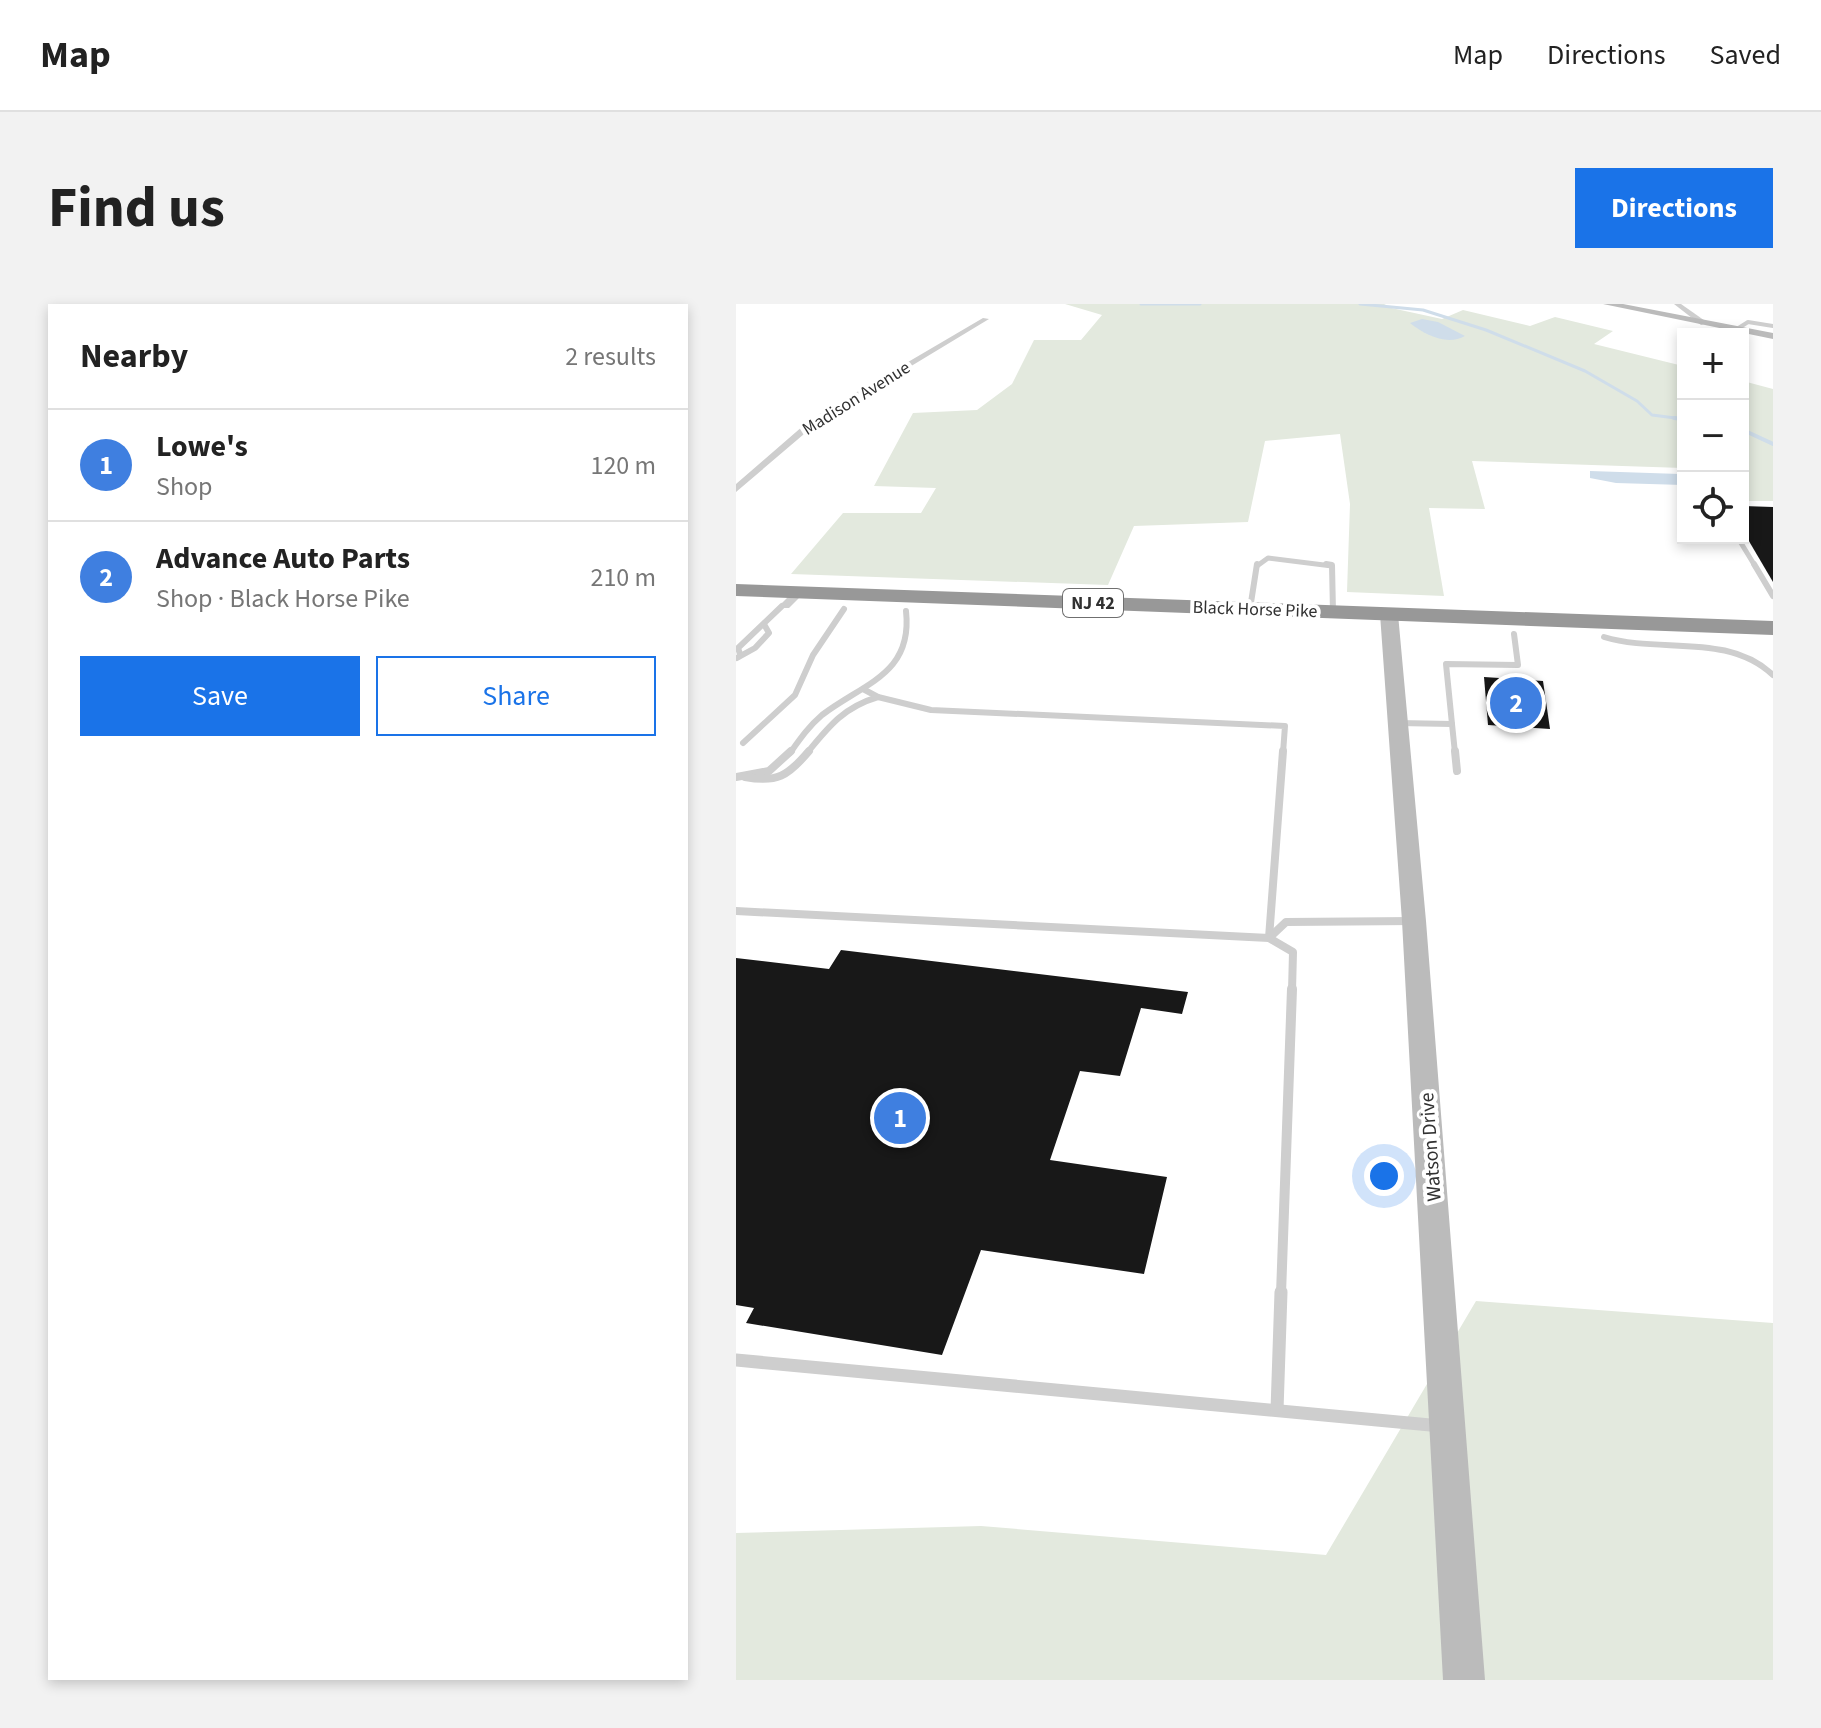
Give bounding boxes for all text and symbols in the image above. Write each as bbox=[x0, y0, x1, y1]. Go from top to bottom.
text: Map bbox=[40, 28, 111, 82]
text: Map bbox=[1453, 35, 1503, 75]
text: Directions bbox=[1547, 35, 1666, 75]
text: Saved bbox=[1710, 35, 1781, 75]
button: Directions bbox=[1575, 168, 1773, 248]
text: Find us bbox=[48, 169, 225, 248]
map controls bbox=[1677, 328, 1749, 544]
button: + bbox=[1677, 328, 1749, 400]
text: Nearby bbox=[80, 332, 188, 381]
text: 2 results bbox=[565, 338, 656, 375]
street label: Madison Avenue bbox=[798, 355, 915, 442]
button: − bbox=[1677, 400, 1749, 472]
text: Lowe's bbox=[156, 425, 248, 468]
text: 1 bbox=[99, 447, 113, 484]
text: 120 m bbox=[590, 447, 656, 484]
text: Shop bbox=[156, 468, 213, 505]
button: locate bbox=[1677, 472, 1749, 544]
text: Advance Auto Parts bbox=[156, 537, 410, 580]
text: 2 bbox=[99, 559, 113, 596]
text: 210 m bbox=[590, 559, 656, 596]
text: Shop · Black Horse Pike bbox=[156, 580, 410, 617]
road number: NJ 42 bbox=[1063, 589, 1123, 617]
street label: Black Horse Pike bbox=[1192, 595, 1318, 624]
button: Save bbox=[80, 656, 360, 736]
button: Share bbox=[376, 656, 656, 736]
pin: 2 bbox=[1490, 673, 1542, 733]
pin: 1 bbox=[874, 1088, 926, 1148]
street label: Watson Drive bbox=[1413, 1091, 1449, 1202]
your location bbox=[1364, 1156, 1404, 1196]

